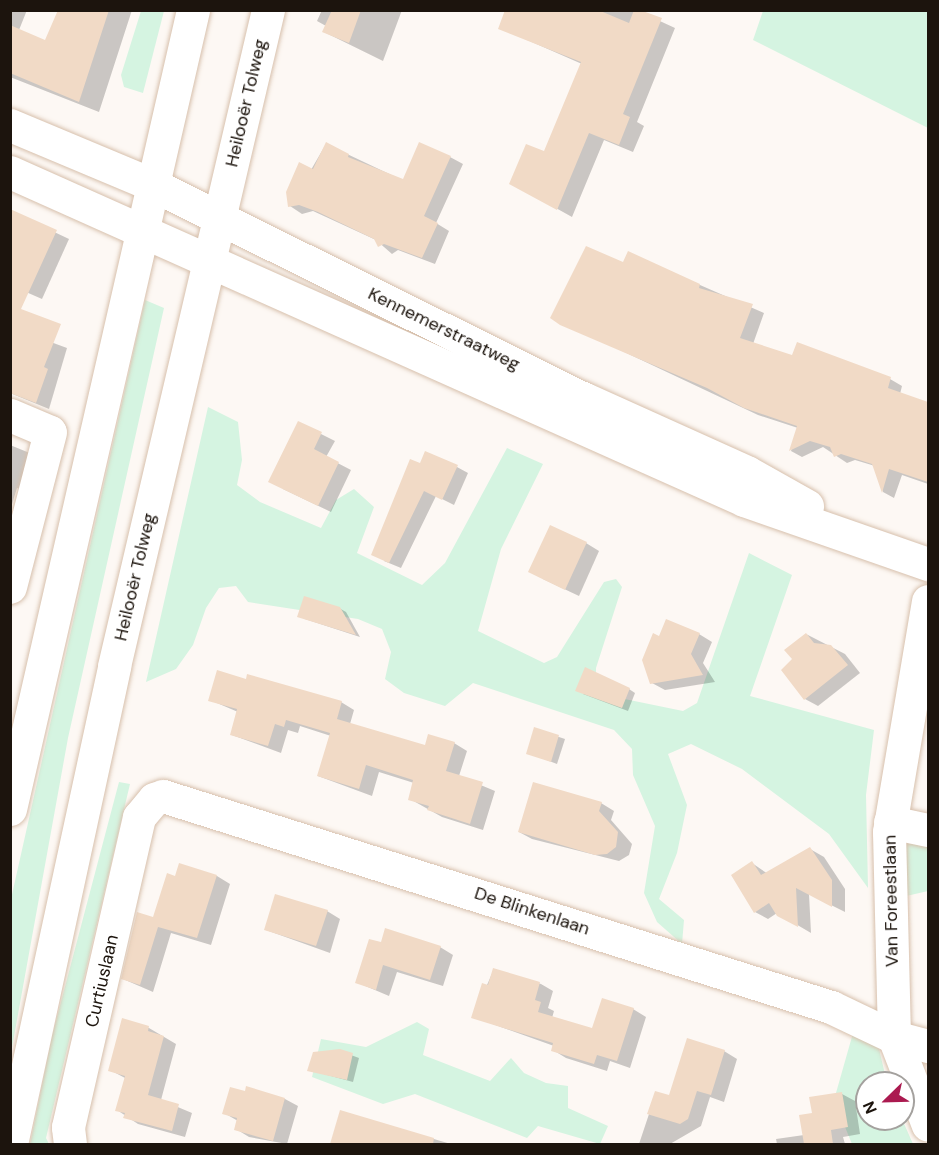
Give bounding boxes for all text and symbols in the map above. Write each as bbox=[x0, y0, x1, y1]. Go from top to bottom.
street label: Heilooër Tolweg bbox=[221, 37, 271, 169]
street label: Kennemerstraatweg bbox=[365, 283, 523, 375]
street label: Heilooër Tolweg bbox=[110, 511, 160, 643]
street label: Van Foreestlaan bbox=[879, 835, 903, 967]
street label: De Blinkenlaan bbox=[472, 882, 592, 940]
street label: Curtiuslaan bbox=[81, 933, 123, 1029]
north arrow bbox=[855, 1071, 915, 1131]
text: N bbox=[858, 1098, 882, 1117]

